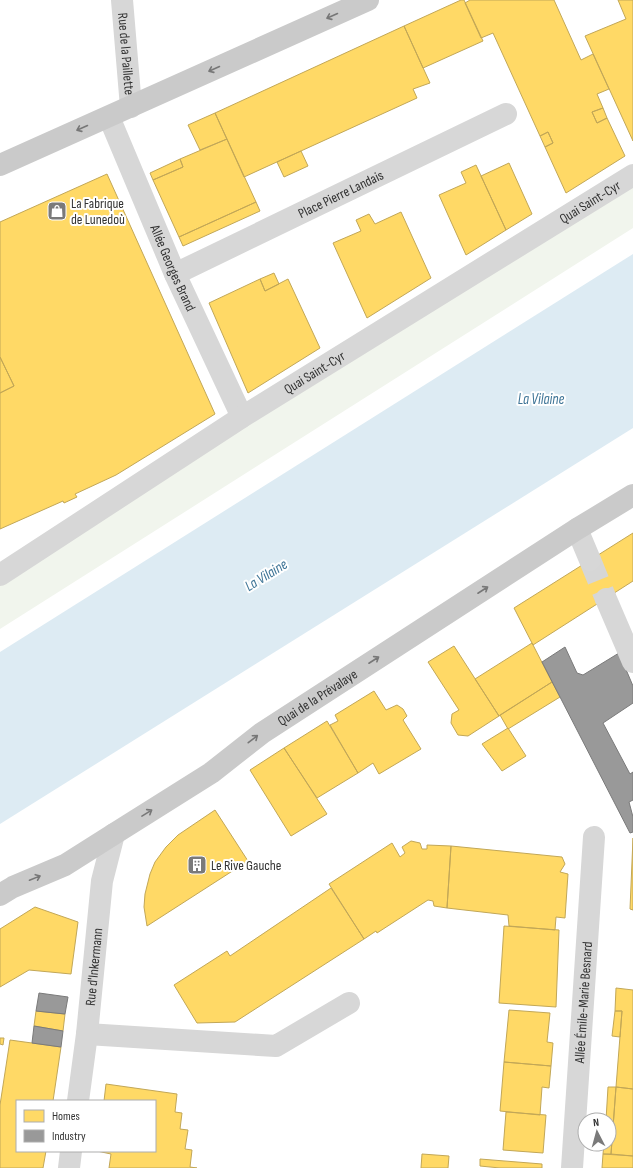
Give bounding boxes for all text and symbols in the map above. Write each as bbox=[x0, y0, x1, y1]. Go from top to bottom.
street label: Rue de la Paillette bbox=[114, 12, 138, 96]
one-way arrow bbox=[327, 13, 339, 20]
one-way arrow bbox=[208, 66, 220, 74]
one-way arrow bbox=[77, 125, 89, 132]
street label: Place Pierre Landais bbox=[295, 167, 386, 222]
street label: Quai Saint-Cyr bbox=[556, 177, 624, 227]
place label: La Fabrique de Lunedoù bbox=[71, 195, 125, 228]
shop icon: La Fabrique de Lunedoù bbox=[46, 200, 68, 222]
street label: Allée Georges Brand bbox=[146, 221, 199, 314]
street label: Quai Saint-Cyr bbox=[281, 347, 348, 398]
water label: La Vilaine bbox=[518, 390, 565, 409]
water label: La Vilaine bbox=[241, 555, 291, 596]
one-way arrow bbox=[477, 585, 489, 593]
one-way arrow bbox=[368, 656, 379, 664]
street label: Quai de la Prévalaye bbox=[274, 666, 361, 730]
one-way arrow bbox=[248, 735, 259, 744]
one-way arrow bbox=[141, 809, 153, 817]
building icon: Le Rive Gauche bbox=[186, 854, 208, 876]
place label: Le Rive Gauche bbox=[211, 857, 282, 874]
one-way arrow bbox=[28, 873, 40, 881]
street label: Rue d'Inkermann bbox=[82, 927, 106, 1007]
street label: Allée Émile-Marie Besnard bbox=[571, 941, 596, 1065]
legend bbox=[16, 1100, 156, 1152]
text: Homes bbox=[52, 1109, 80, 1124]
north arrow bbox=[577, 1112, 617, 1152]
text: N bbox=[592, 1116, 600, 1129]
text: Industry bbox=[52, 1129, 86, 1144]

